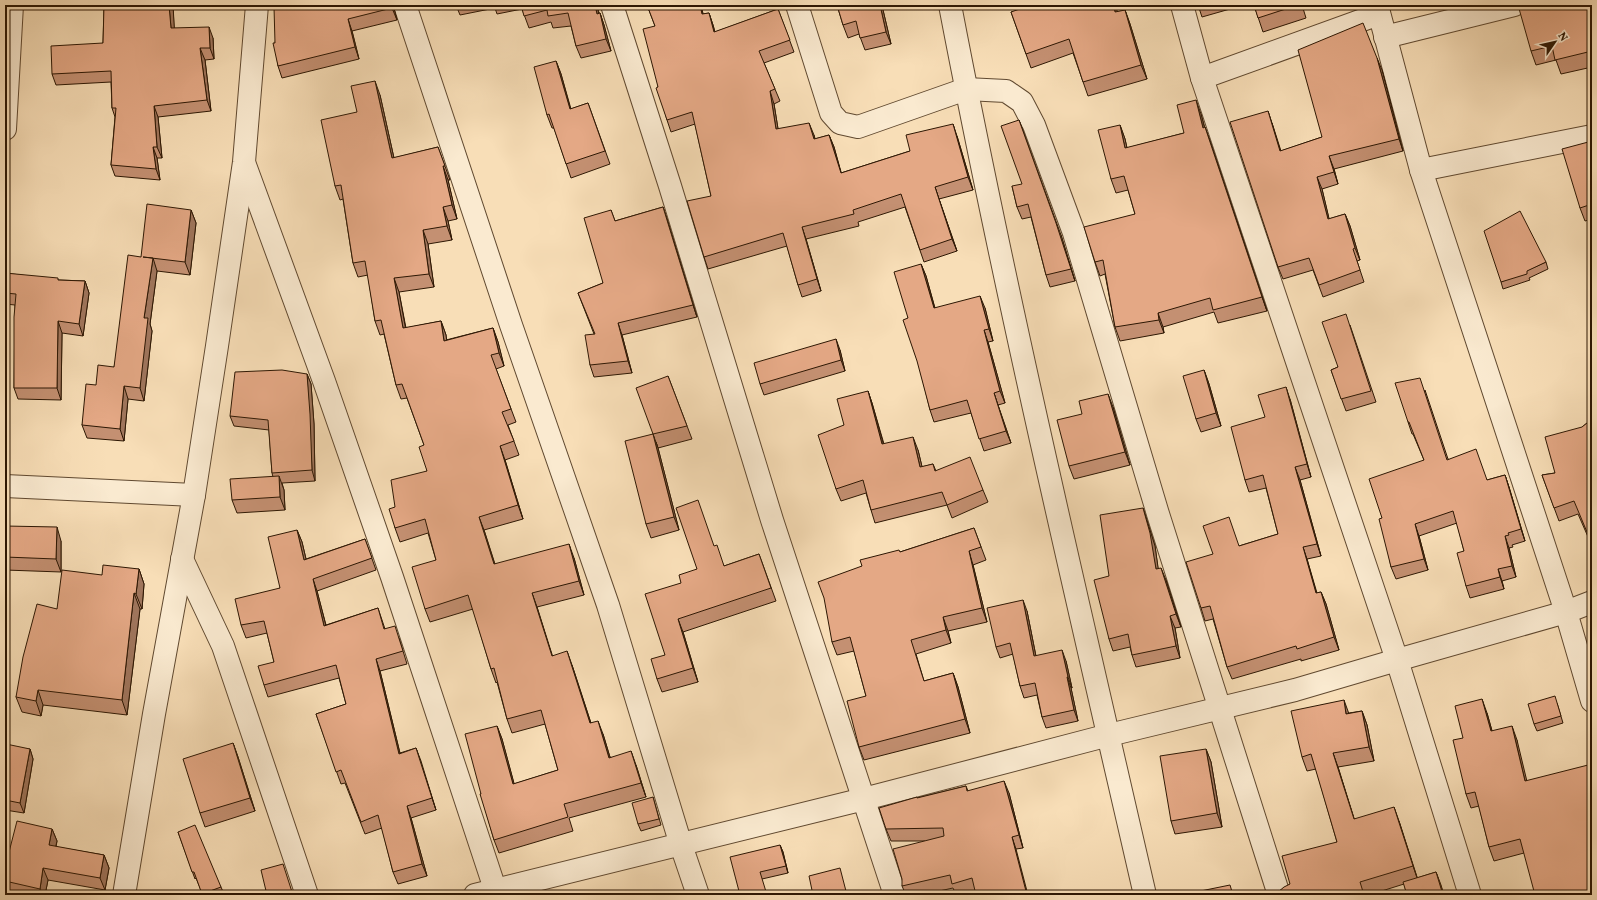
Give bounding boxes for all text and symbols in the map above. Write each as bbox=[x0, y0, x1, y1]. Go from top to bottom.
north arrow bbox=[1535, 22, 1575, 62]
text: N bbox=[1554, 30, 1571, 45]

